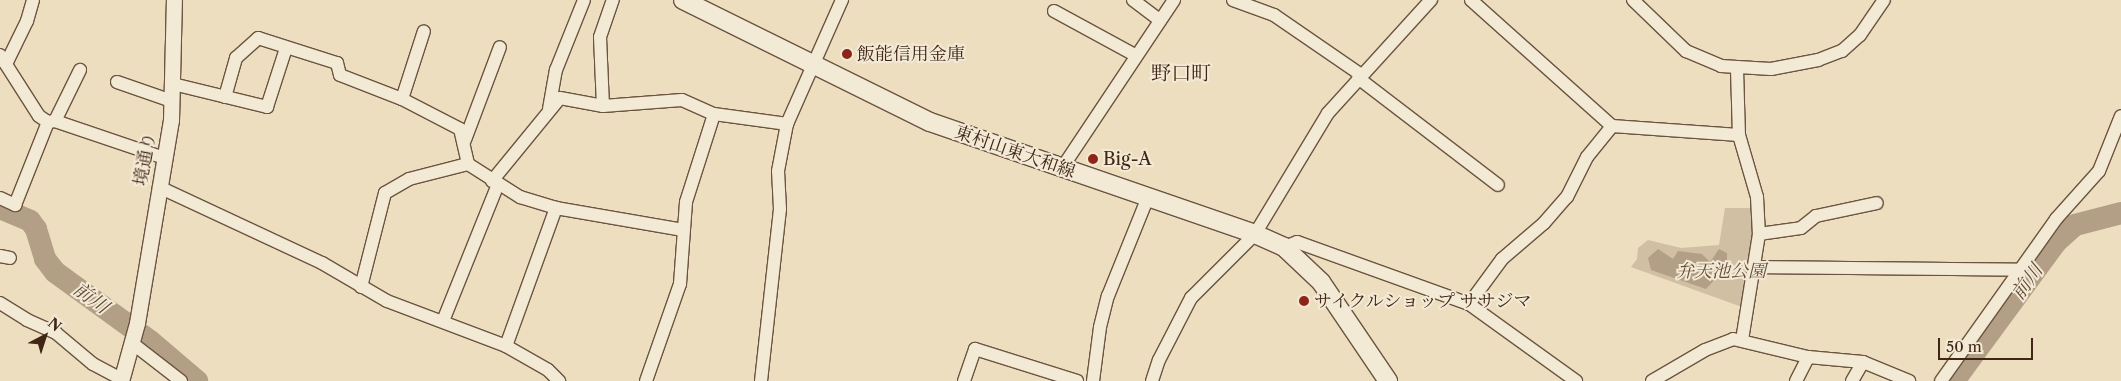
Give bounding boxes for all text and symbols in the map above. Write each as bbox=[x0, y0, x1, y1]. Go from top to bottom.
place label: 飯能信用金庫 bbox=[857, 43, 965, 65]
marker: 飯能信用金庫 bbox=[841, 48, 853, 60]
district label: 野口町 bbox=[1151, 61, 1211, 85]
street label: 東村山東大和線 bbox=[952, 121, 1078, 183]
street label: 境通り bbox=[130, 131, 160, 187]
place label: Big-A bbox=[1103, 148, 1152, 170]
marker: Big-A bbox=[1087, 153, 1099, 165]
park label: 弁天池公園 bbox=[1676, 260, 1766, 282]
water label: 前川 bbox=[2007, 260, 2047, 304]
water label: 前川 bbox=[69, 278, 113, 318]
place label: サイクルショップ ササジマ bbox=[1314, 290, 1535, 312]
marker: サイクルショップ ササジマ bbox=[1298, 295, 1310, 307]
north arrow bbox=[20, 311, 70, 361]
text: N bbox=[44, 314, 65, 335]
scale bar bbox=[1941, 328, 2036, 360]
text: 50 m bbox=[1946, 337, 1982, 356]

